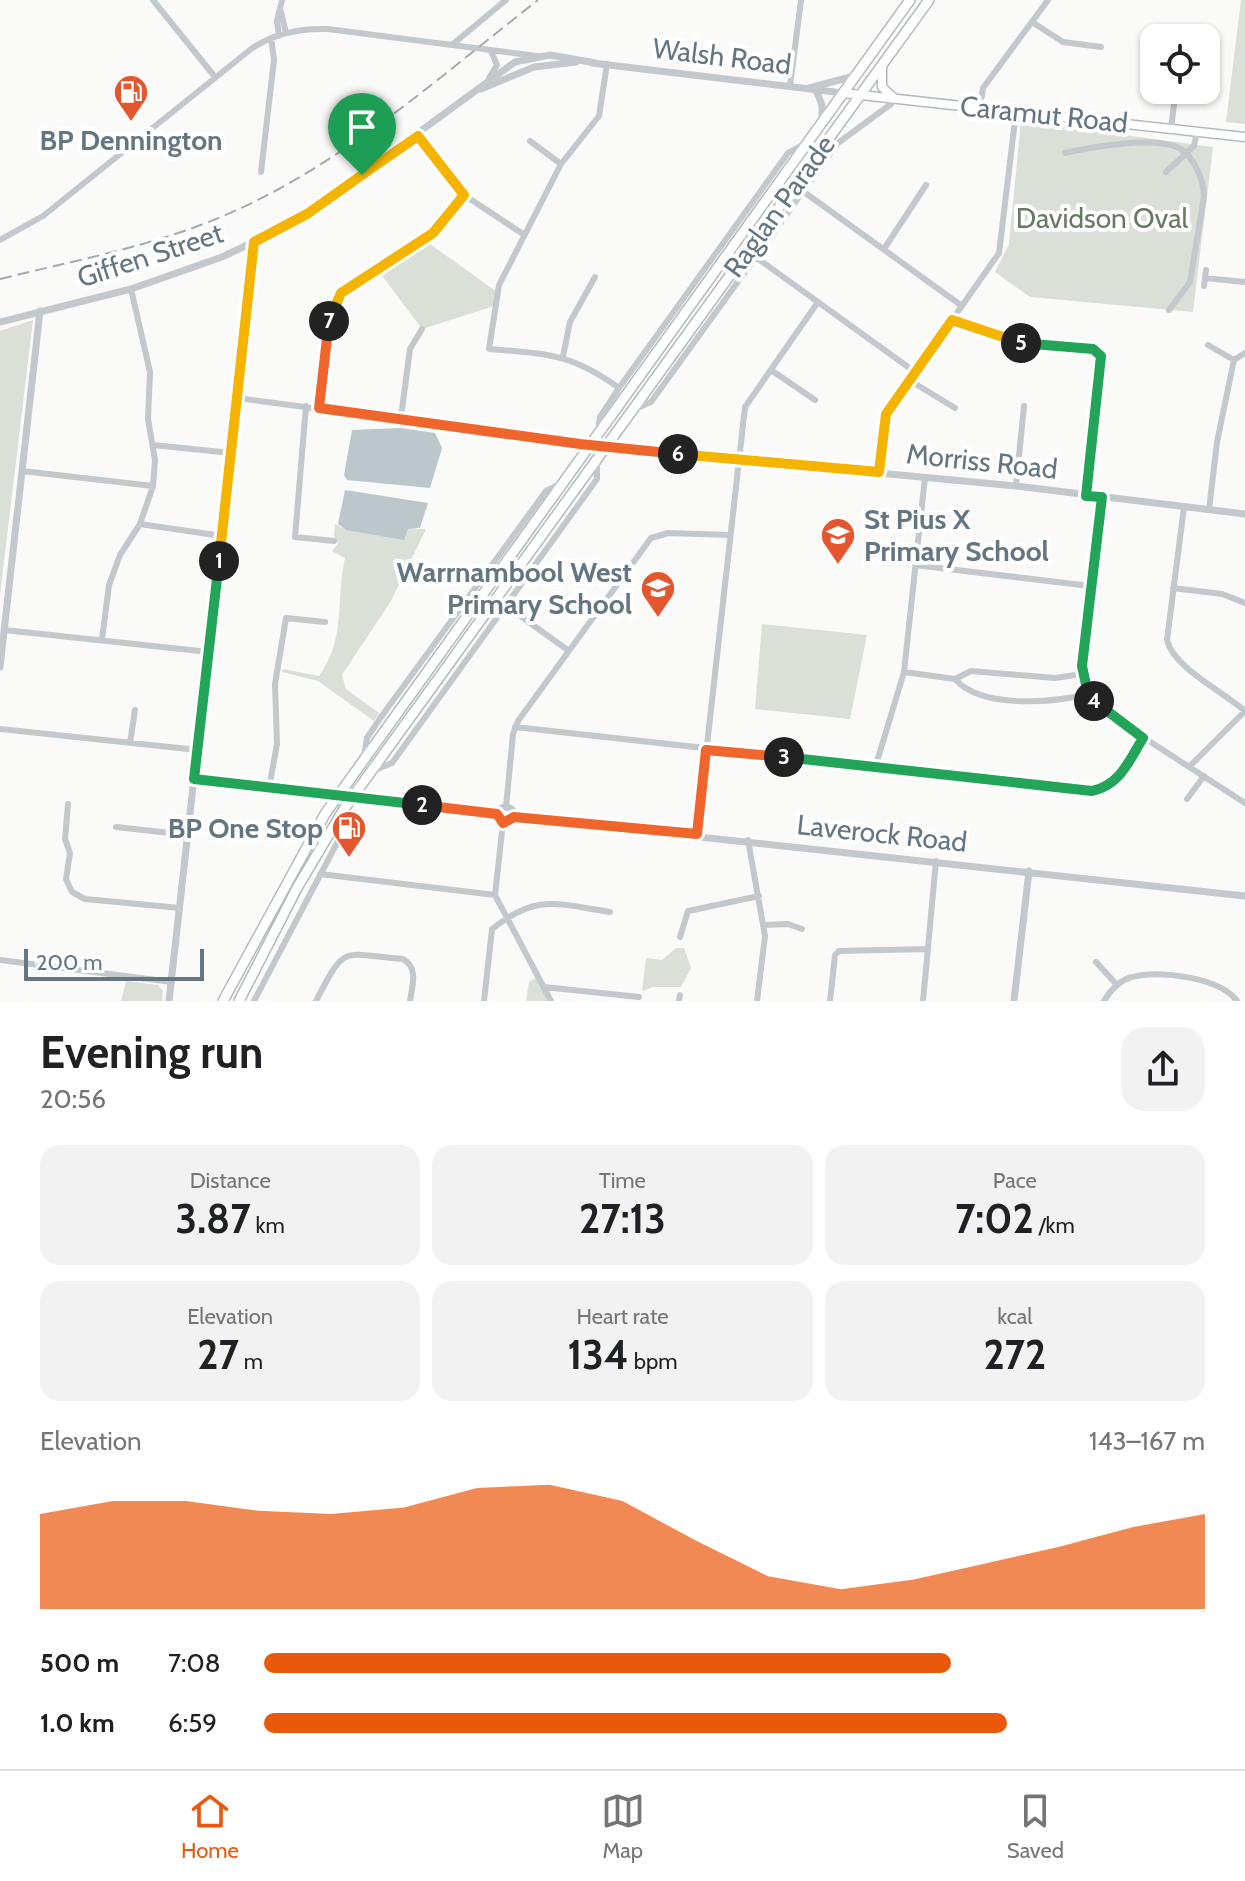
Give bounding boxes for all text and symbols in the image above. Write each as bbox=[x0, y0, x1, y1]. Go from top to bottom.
map controls bbox=[1140, 24, 1220, 104]
button: locate bbox=[1140, 24, 1220, 104]
street label: Walsh Road bbox=[651, 31, 793, 81]
fuel station icon: BP Dennington bbox=[112, 73, 150, 123]
street label: Caramut Road bbox=[958, 88, 1130, 140]
pin bbox=[328, 93, 396, 175]
icon: arrive bbox=[340, 105, 384, 149]
place label: BP Dennington bbox=[39, 123, 223, 157]
street label: Raglan Parade bbox=[716, 128, 842, 284]
park label: Davidson Oval bbox=[1016, 201, 1189, 235]
street label: Giffen Street bbox=[73, 215, 227, 295]
pin: 7 bbox=[309, 301, 349, 341]
text: 7 bbox=[323, 307, 335, 334]
pin: 5 bbox=[1001, 323, 1041, 363]
text: 5 bbox=[1015, 329, 1027, 356]
pin: 6 bbox=[658, 434, 698, 474]
street label: Morriss Road bbox=[905, 436, 1059, 486]
text: 6 bbox=[672, 440, 684, 467]
place label: St Pius X Primary School bbox=[864, 502, 1049, 568]
school or university icon: St Pius X Primary School bbox=[819, 516, 857, 566]
pin: 1 bbox=[199, 541, 239, 581]
text: 1 bbox=[215, 547, 223, 574]
place label: Warrnambool West Primary School bbox=[397, 555, 632, 621]
school or university icon: Warrnambool West Primary School bbox=[639, 569, 677, 619]
pin: 4 bbox=[1074, 681, 1114, 721]
text: 4 bbox=[1087, 687, 1101, 714]
pin: 3 bbox=[764, 737, 804, 777]
text: 3 bbox=[778, 743, 790, 770]
pin: 2 bbox=[402, 785, 442, 825]
text: 2 bbox=[416, 791, 428, 818]
street label: Laverock Road bbox=[795, 807, 969, 859]
fuel station icon: BP One Stop bbox=[330, 809, 368, 859]
place label: BP One Stop bbox=[168, 811, 323, 845]
scale bar bbox=[24, 945, 204, 981]
text: 200 m bbox=[36, 949, 102, 976]
text: Evening run bbox=[40, 1026, 263, 1079]
button: share bbox=[1121, 1027, 1205, 1111]
text: 20:56 bbox=[40, 1083, 106, 1115]
text: Distance bbox=[190, 1167, 271, 1194]
text: Time bbox=[599, 1167, 646, 1194]
text: Pace bbox=[993, 1167, 1037, 1194]
text: 3.87 bbox=[176, 1194, 251, 1243]
text: 27:13 bbox=[579, 1194, 666, 1243]
text: 7:02 bbox=[955, 1194, 1034, 1243]
text: km bbox=[251, 1212, 285, 1239]
text: /km bbox=[1034, 1212, 1075, 1239]
text: Elevation bbox=[187, 1303, 273, 1330]
text: Heart rate bbox=[576, 1303, 669, 1330]
text: kcal bbox=[997, 1303, 1032, 1330]
text: 27 bbox=[197, 1330, 239, 1379]
text: 134 bbox=[568, 1330, 629, 1379]
text: 272 bbox=[983, 1330, 1046, 1379]
text: m bbox=[239, 1348, 263, 1375]
text: bpm bbox=[629, 1348, 677, 1375]
text: Elevation bbox=[40, 1425, 142, 1457]
text: 143–167 m bbox=[1089, 1425, 1205, 1457]
text: 500 m bbox=[40, 1647, 119, 1679]
text: 7:08 bbox=[168, 1647, 220, 1679]
text: 1.0 km bbox=[40, 1707, 115, 1739]
text: 6:59 bbox=[168, 1707, 217, 1739]
tab: Home bbox=[181, 1789, 239, 1864]
tab: Map bbox=[601, 1789, 645, 1864]
tab: Saved bbox=[1007, 1789, 1064, 1864]

